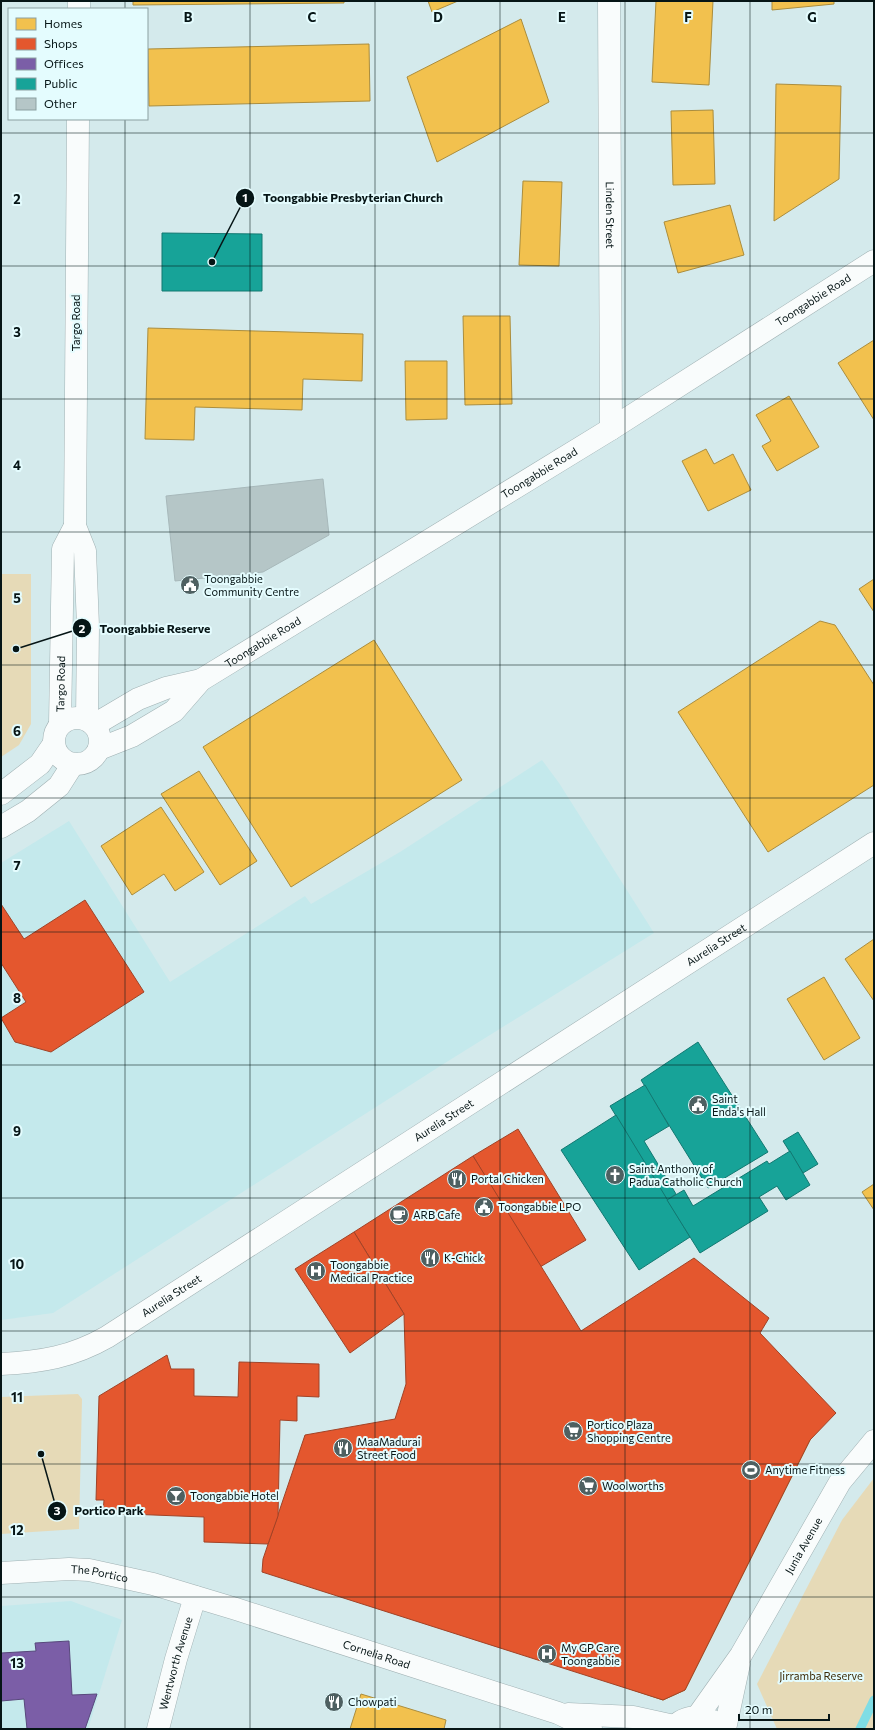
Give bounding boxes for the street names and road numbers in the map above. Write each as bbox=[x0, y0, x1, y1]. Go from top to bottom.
street label: Linden Street bbox=[604, 181, 617, 249]
street label: Toongabbie Road bbox=[773, 271, 853, 328]
street label: Targo Road bbox=[69, 295, 82, 351]
street label: Toongabbie Road bbox=[499, 444, 579, 501]
street label: Toongabbie Road bbox=[222, 613, 303, 670]
street label: Targo Road bbox=[53, 656, 67, 712]
street label: Aurelia Street bbox=[684, 920, 748, 968]
street label: Aurelia Street bbox=[411, 1096, 476, 1144]
street label: Aurelia Street bbox=[139, 1271, 204, 1319]
street label: Junia Avenue bbox=[782, 1515, 825, 1577]
street label: The Portico bbox=[70, 1562, 130, 1585]
street label: Wentworth Avenue bbox=[156, 1615, 195, 1711]
street label: Cornelia Road bbox=[341, 1637, 412, 1671]

